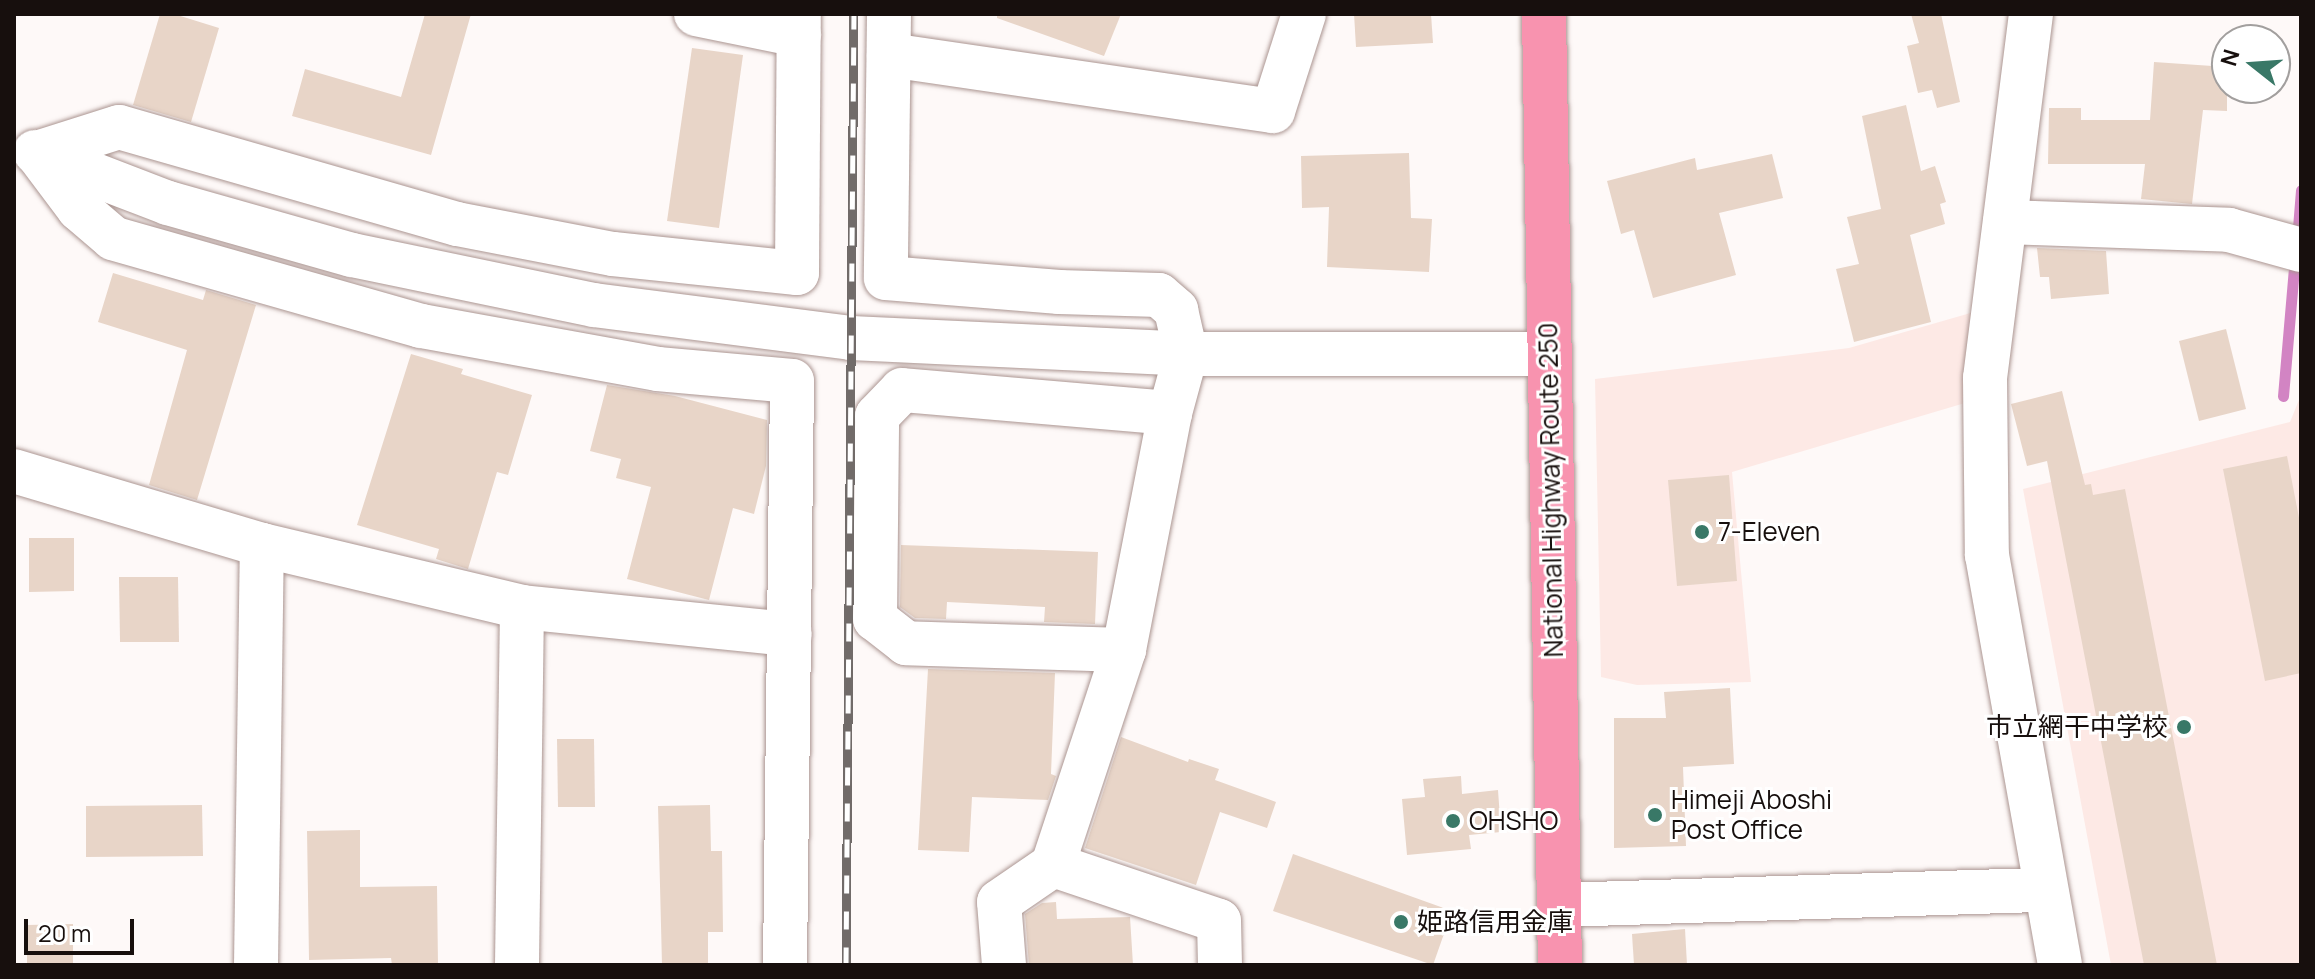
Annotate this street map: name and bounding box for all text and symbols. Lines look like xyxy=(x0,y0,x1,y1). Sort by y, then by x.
north arrow xyxy=(2211,24,2291,104)
text: N xyxy=(2213,46,2247,70)
street label: National Highway Route 250 xyxy=(1532,322,1570,658)
place label: 7-Eleven xyxy=(1718,516,1820,548)
marker: 7-Eleven xyxy=(1693,523,1711,541)
place label: 市立網干中学校 xyxy=(1986,711,2168,743)
marker: 市立網干中学校 xyxy=(2175,718,2193,736)
place label: Himeji Aboshi Post Office xyxy=(1671,784,1832,846)
place label: OHSHO xyxy=(1469,805,1558,837)
marker: Himeji Aboshi Post Office xyxy=(1646,806,1664,824)
marker: OHSHO xyxy=(1444,812,1462,830)
scale bar xyxy=(28,903,138,953)
place label: 姫路信用金庫 xyxy=(1417,906,1573,938)
marker: 姫路信用金庫 xyxy=(1392,913,1410,931)
text: 20 m xyxy=(38,916,91,949)

